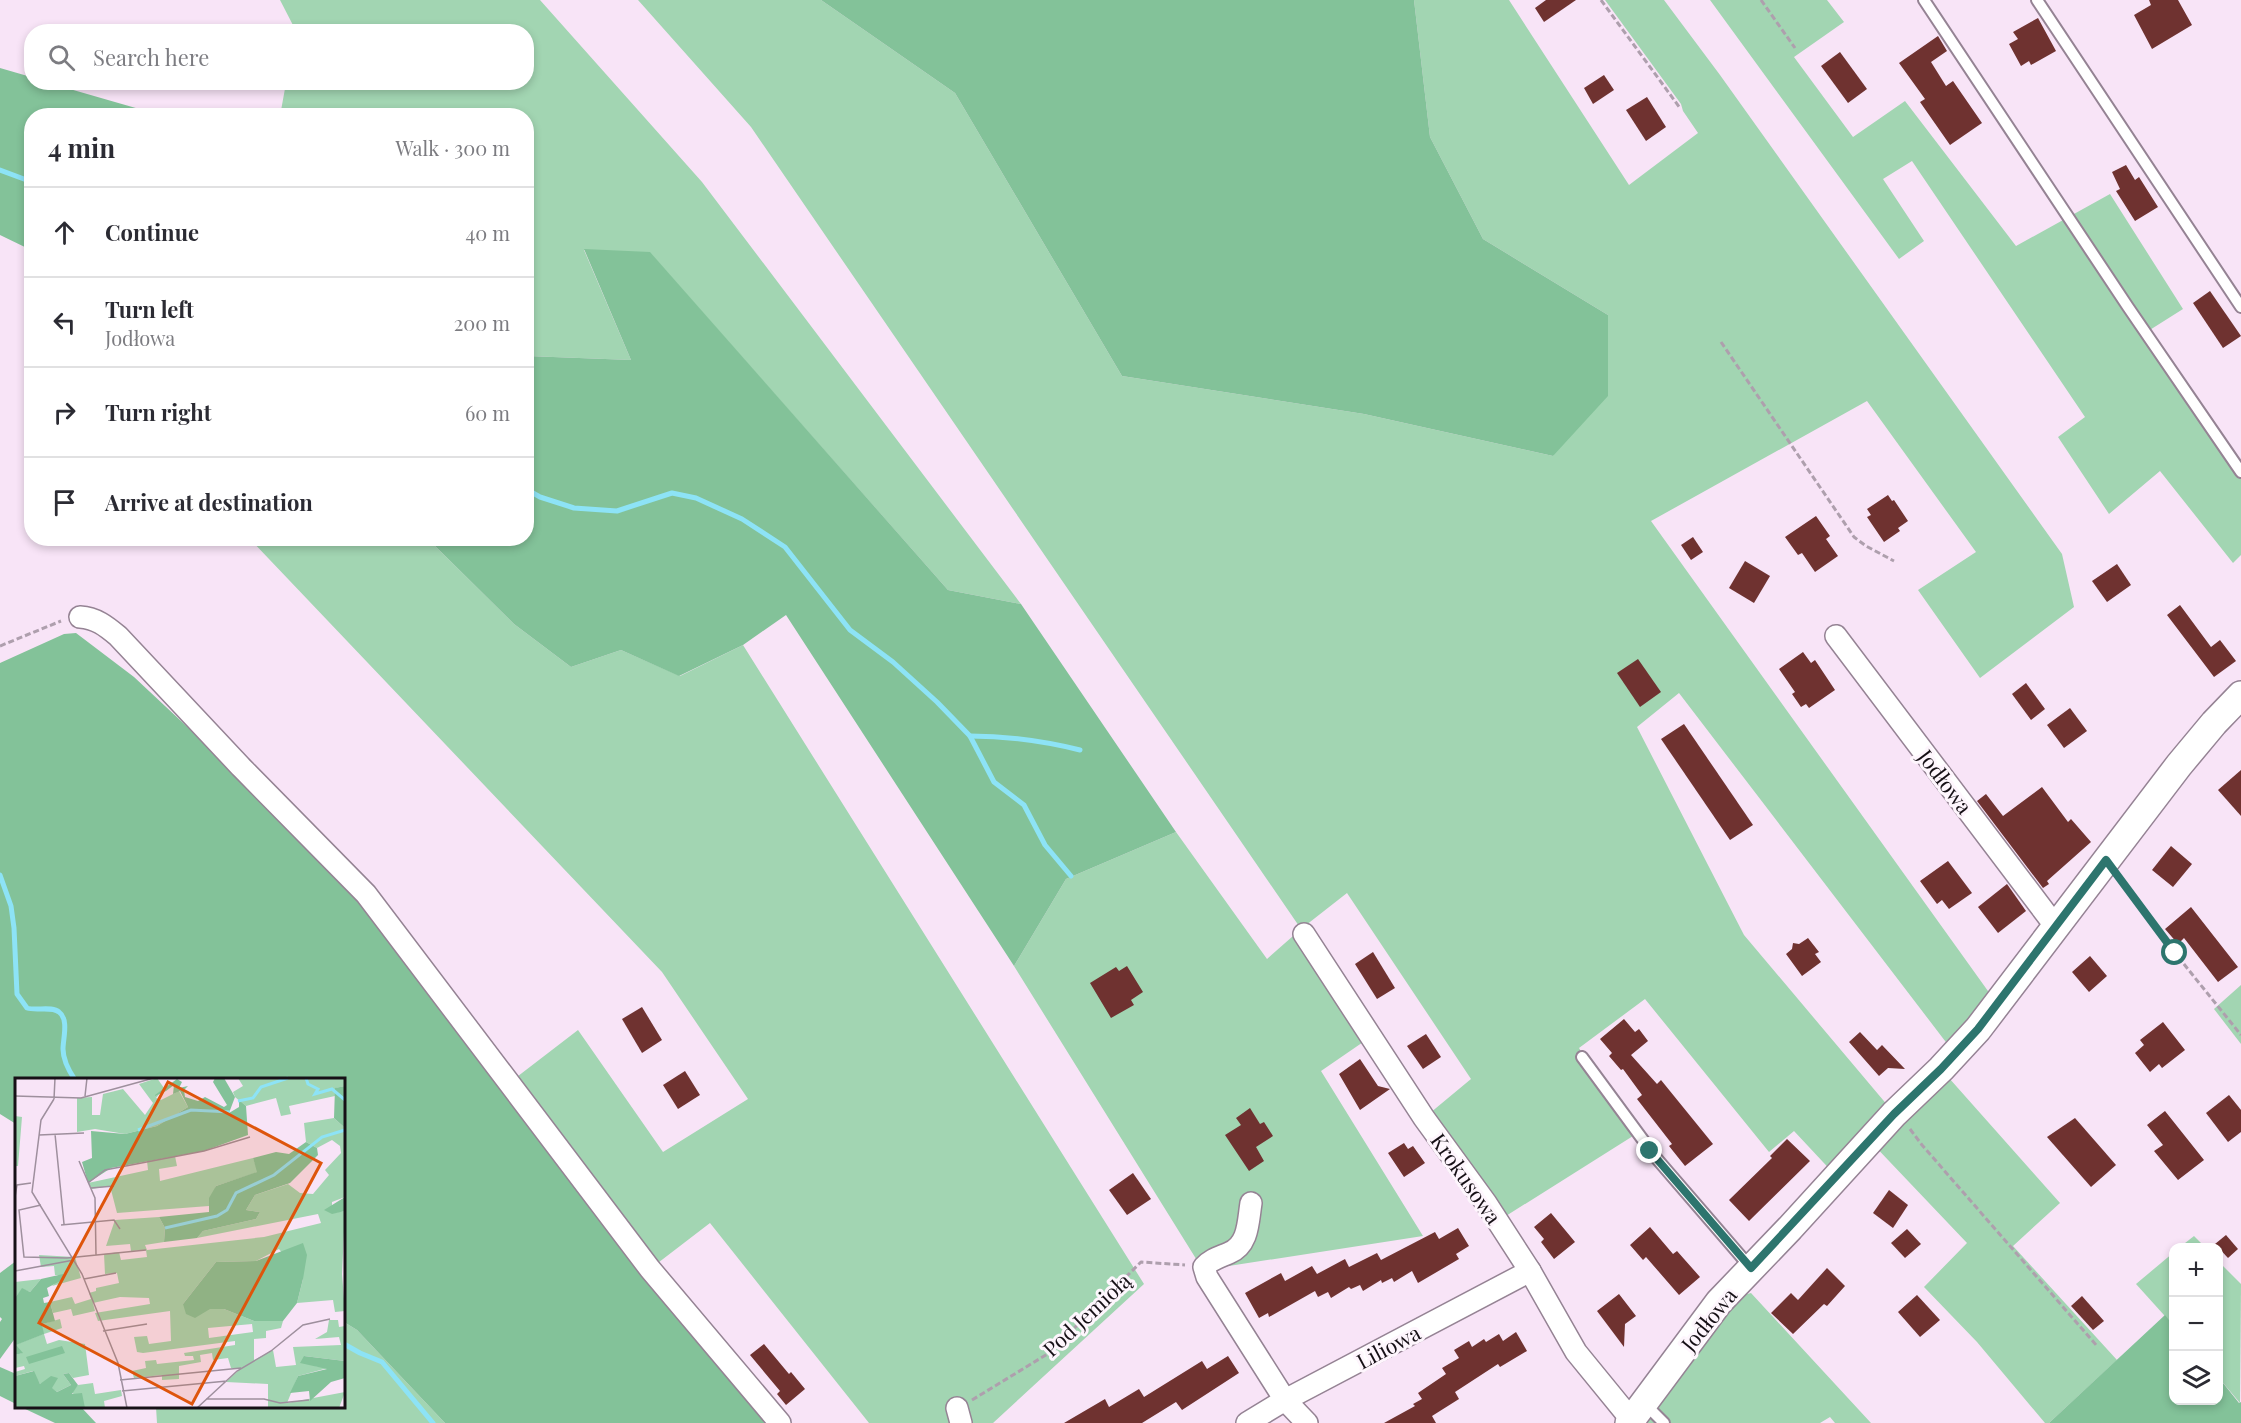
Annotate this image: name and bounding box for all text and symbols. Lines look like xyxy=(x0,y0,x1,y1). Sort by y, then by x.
search box xyxy=(24,24,534,90)
icon: search xyxy=(45,41,78,74)
text: Search here xyxy=(93,42,209,72)
text: 4 min xyxy=(48,130,115,165)
text: Walk · 300 m xyxy=(395,134,510,161)
icon: ahead xyxy=(48,216,81,249)
text: Continue xyxy=(105,217,199,247)
text: 40 m xyxy=(465,219,510,246)
text: Turn left xyxy=(105,294,194,324)
icon: left xyxy=(48,306,81,339)
text: 200 m xyxy=(454,309,510,336)
text: Jodłowa xyxy=(105,324,175,351)
icon: right xyxy=(48,396,81,429)
text: Turn right xyxy=(105,397,211,427)
text: 60 m xyxy=(465,399,510,426)
icon: arrive xyxy=(48,486,81,519)
text: Arrive at destination xyxy=(105,487,313,517)
street label: Jodłowa xyxy=(1912,742,1980,819)
route start xyxy=(2161,939,2187,965)
inset map xyxy=(15,1078,345,1408)
street label: Krokusowa xyxy=(1425,1127,1509,1229)
route end xyxy=(1636,1137,1662,1163)
map controls xyxy=(2169,1243,2223,1405)
button: + xyxy=(2169,1243,2223,1297)
street label: Pod Jemiołą xyxy=(1036,1266,1136,1362)
street label: Jodłowa xyxy=(1673,1281,1742,1357)
button: − xyxy=(2169,1297,2223,1351)
street label: Liliowa xyxy=(1351,1317,1425,1374)
button: layers xyxy=(2169,1351,2223,1405)

